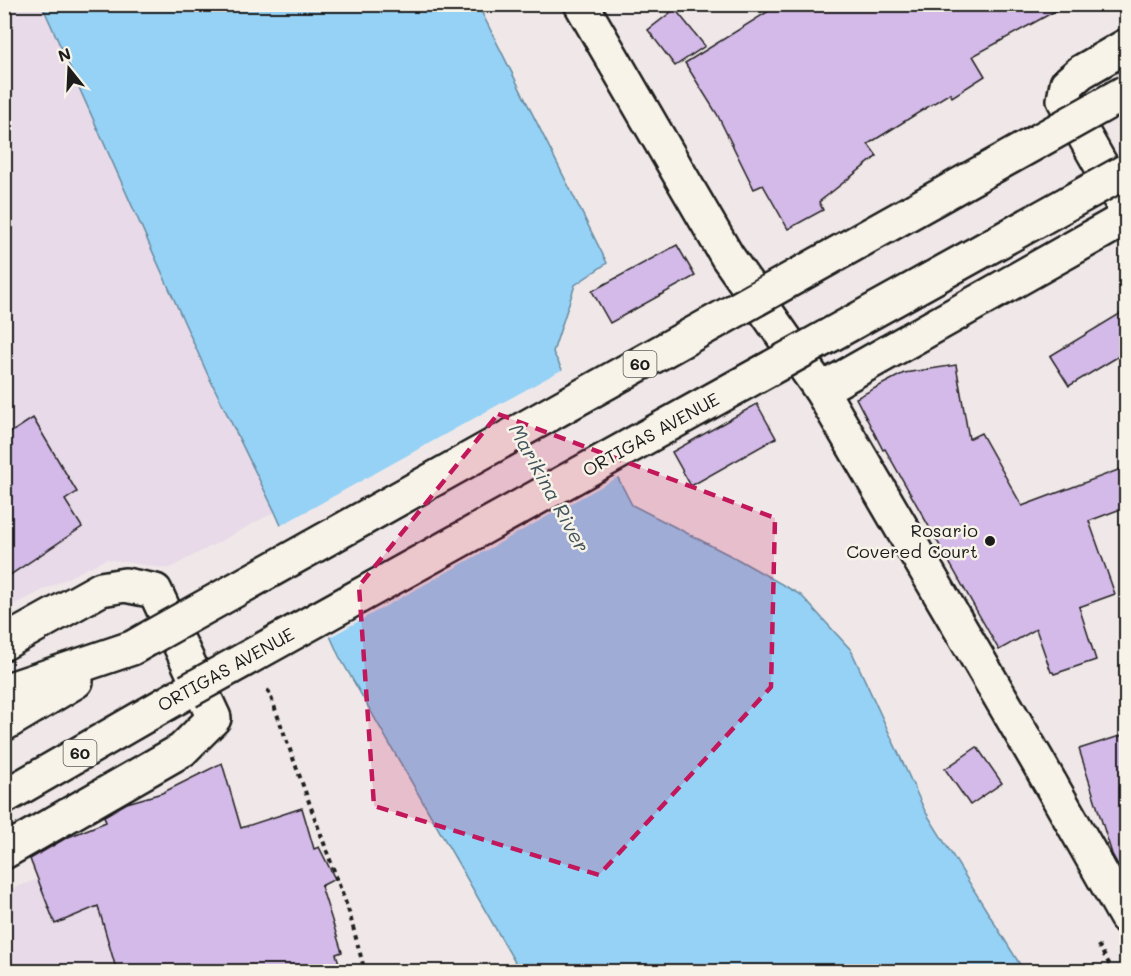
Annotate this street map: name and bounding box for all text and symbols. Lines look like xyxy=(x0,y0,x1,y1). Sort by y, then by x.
north arrow xyxy=(39,39,99,99)
text: N xyxy=(55,42,73,66)
road number: 60 xyxy=(624,351,656,377)
street label: ORTIGAS AVENUE xyxy=(578,387,723,482)
water label: Marikina River xyxy=(504,419,596,556)
place label: Rosario Covered Court xyxy=(846,518,978,563)
marker: Rosario Covered Court xyxy=(983,534,997,548)
street label: ORTIGAS AVENUE xyxy=(153,622,298,717)
road number: 60 xyxy=(64,740,97,766)

